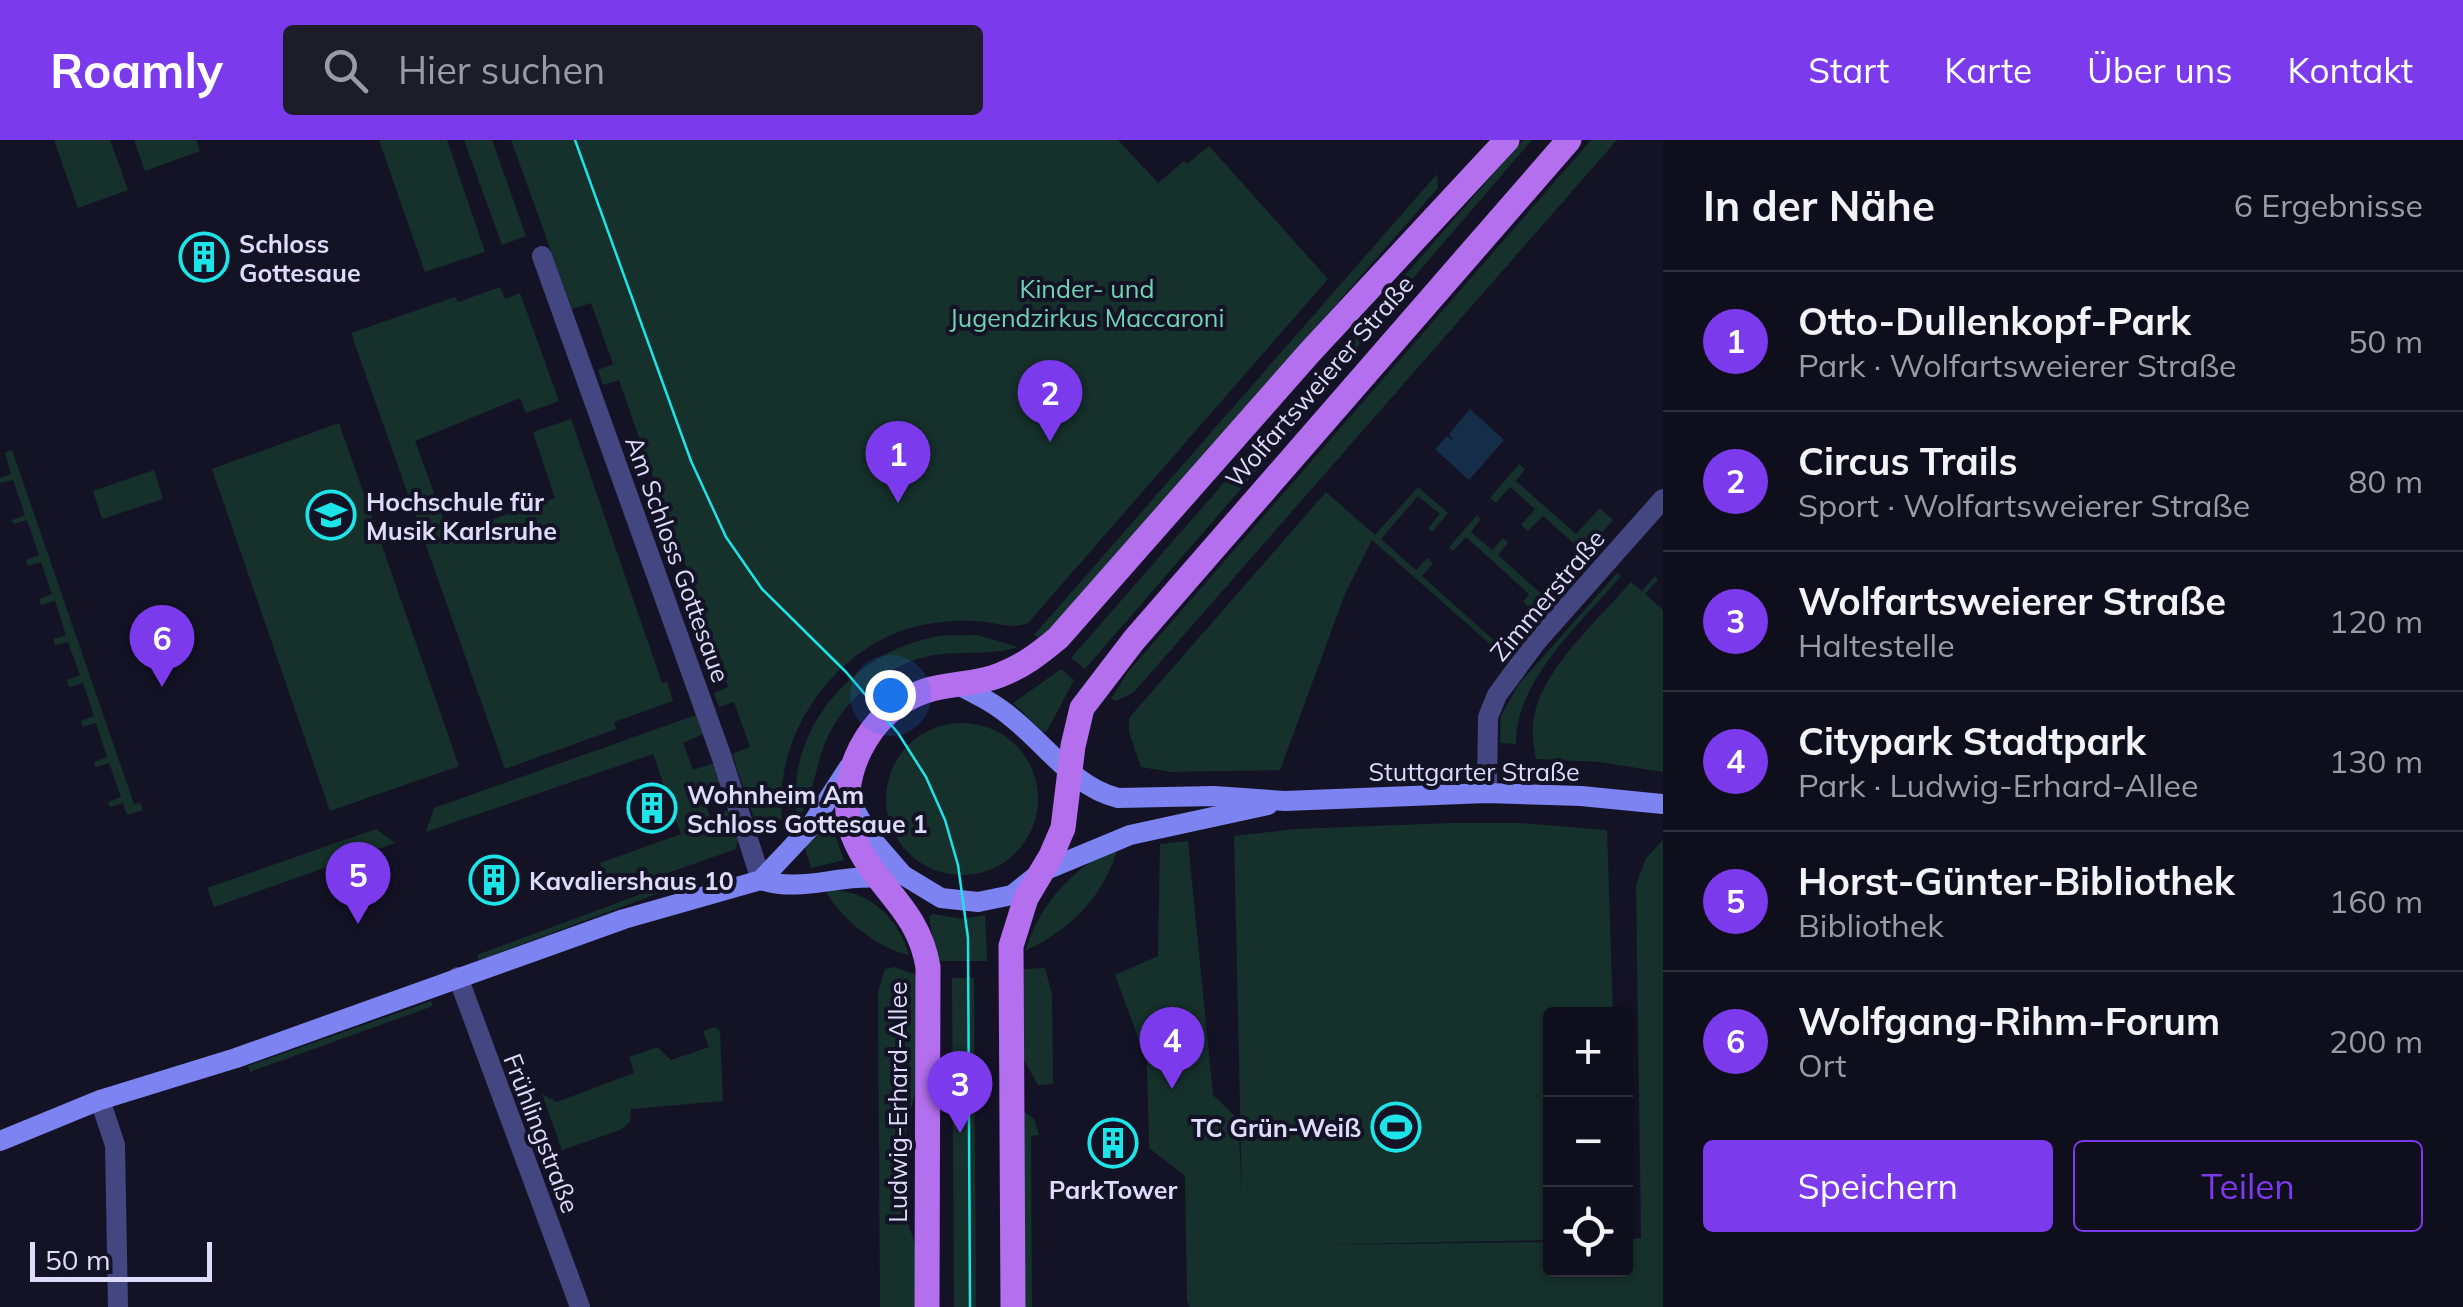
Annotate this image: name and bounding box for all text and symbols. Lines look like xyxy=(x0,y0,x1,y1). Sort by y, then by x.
search box xyxy=(283,25,983,115)
text: Roamly xyxy=(50,40,223,100)
icon: search xyxy=(318,43,373,98)
text: Hier suchen xyxy=(398,46,605,94)
text: Start xyxy=(1808,48,1889,92)
text: Karte xyxy=(1944,48,2032,92)
text: Über uns xyxy=(2087,48,2233,92)
text: Kontakt xyxy=(2288,48,2413,92)
text: In der Nähe xyxy=(1703,179,1935,232)
text: 6 Ergebnisse xyxy=(2234,185,2423,225)
place label: Schloss Gottesaue xyxy=(239,228,361,288)
building icon: Schloss Gottesaue xyxy=(178,231,230,283)
street label: Wolfartsweierer Straße xyxy=(1218,269,1420,493)
park label: Kinder- und Jugendzirkus Maccaroni xyxy=(950,273,1224,333)
text: Otto-Dullenkopf-Park xyxy=(1798,297,2191,345)
text: 1 xyxy=(1726,321,1745,361)
text: 50 m xyxy=(2348,321,2423,361)
text: Park · Wolfartsweierer Straße xyxy=(1798,345,2236,385)
pin: 2 xyxy=(1018,360,1082,442)
pin: 1 xyxy=(866,420,930,503)
street label: Am Schloss Gottesaue xyxy=(619,432,737,686)
text: Circus Trails xyxy=(1798,437,2018,485)
text: 2 xyxy=(1726,461,1745,501)
text: 80 m xyxy=(2348,461,2423,501)
text: Sport · Wolfartsweierer Straße xyxy=(1798,485,2250,525)
place label: Hochschule für Musik Karlsruhe xyxy=(366,486,557,546)
school or university icon: Hochschule für Musik Karlsruhe xyxy=(305,489,357,541)
street label: Zimmerstraße xyxy=(1483,523,1611,667)
text: Wolfartsweierer Straße xyxy=(1798,577,2226,625)
text: 3 xyxy=(1726,601,1745,641)
text: 120 m xyxy=(2329,601,2423,641)
pin: 6 xyxy=(130,604,194,687)
text: Haltestelle xyxy=(1798,625,1955,665)
your location xyxy=(865,670,916,721)
text: Citypark Stadtpark xyxy=(1798,717,2146,765)
text: 4 xyxy=(1726,741,1745,781)
text: 130 m xyxy=(2329,741,2423,781)
street label: Stuttgarter Straße xyxy=(1368,756,1580,787)
text: Park · Ludwig-Erhard-Allee xyxy=(1798,765,2198,805)
place label: Wohnheim Am Schloss Gottesaue 1 xyxy=(687,779,928,839)
building icon: Wohnheim Am Schloss Gottesaue 1 xyxy=(626,782,678,834)
pin: 5 xyxy=(326,842,390,924)
building icon: Kavaliershaus 10 xyxy=(468,854,520,906)
text: Horst-Günter-Bibliothek xyxy=(1798,857,2235,905)
place label: Kavaliershaus 10 xyxy=(529,865,734,896)
text: 5 xyxy=(1726,881,1745,921)
text: 160 m xyxy=(2329,881,2423,921)
text: Bibliothek xyxy=(1798,905,1944,945)
street label: Ludwig-Erhard-Allee xyxy=(882,981,913,1223)
text: Wolfgang-Rihm-Forum xyxy=(1798,997,2220,1045)
pin: 4 xyxy=(1140,1006,1204,1089)
map controls xyxy=(1543,1007,1633,1277)
button: + xyxy=(1543,1007,1633,1097)
text: 6 xyxy=(1726,1021,1745,1061)
text: 200 m xyxy=(2329,1021,2423,1061)
text: Ort xyxy=(1798,1045,1846,1085)
street label: Frühlingstraße xyxy=(497,1049,587,1217)
pin: 3 xyxy=(928,1050,992,1133)
button: − xyxy=(1543,1097,1633,1187)
sports icon: TC Grün-Weiß xyxy=(1370,1101,1422,1153)
place label: TC Grün-Weiß xyxy=(1191,1112,1361,1143)
building icon: ParkTower xyxy=(1087,1117,1139,1169)
button: Speichern xyxy=(1703,1140,2053,1232)
button: Teilen xyxy=(2073,1140,2423,1232)
place label: ParkTower xyxy=(1049,1174,1177,1205)
button: locate xyxy=(1543,1187,1633,1277)
scale bar xyxy=(30,1237,212,1282)
text: 50 m xyxy=(45,1242,111,1277)

